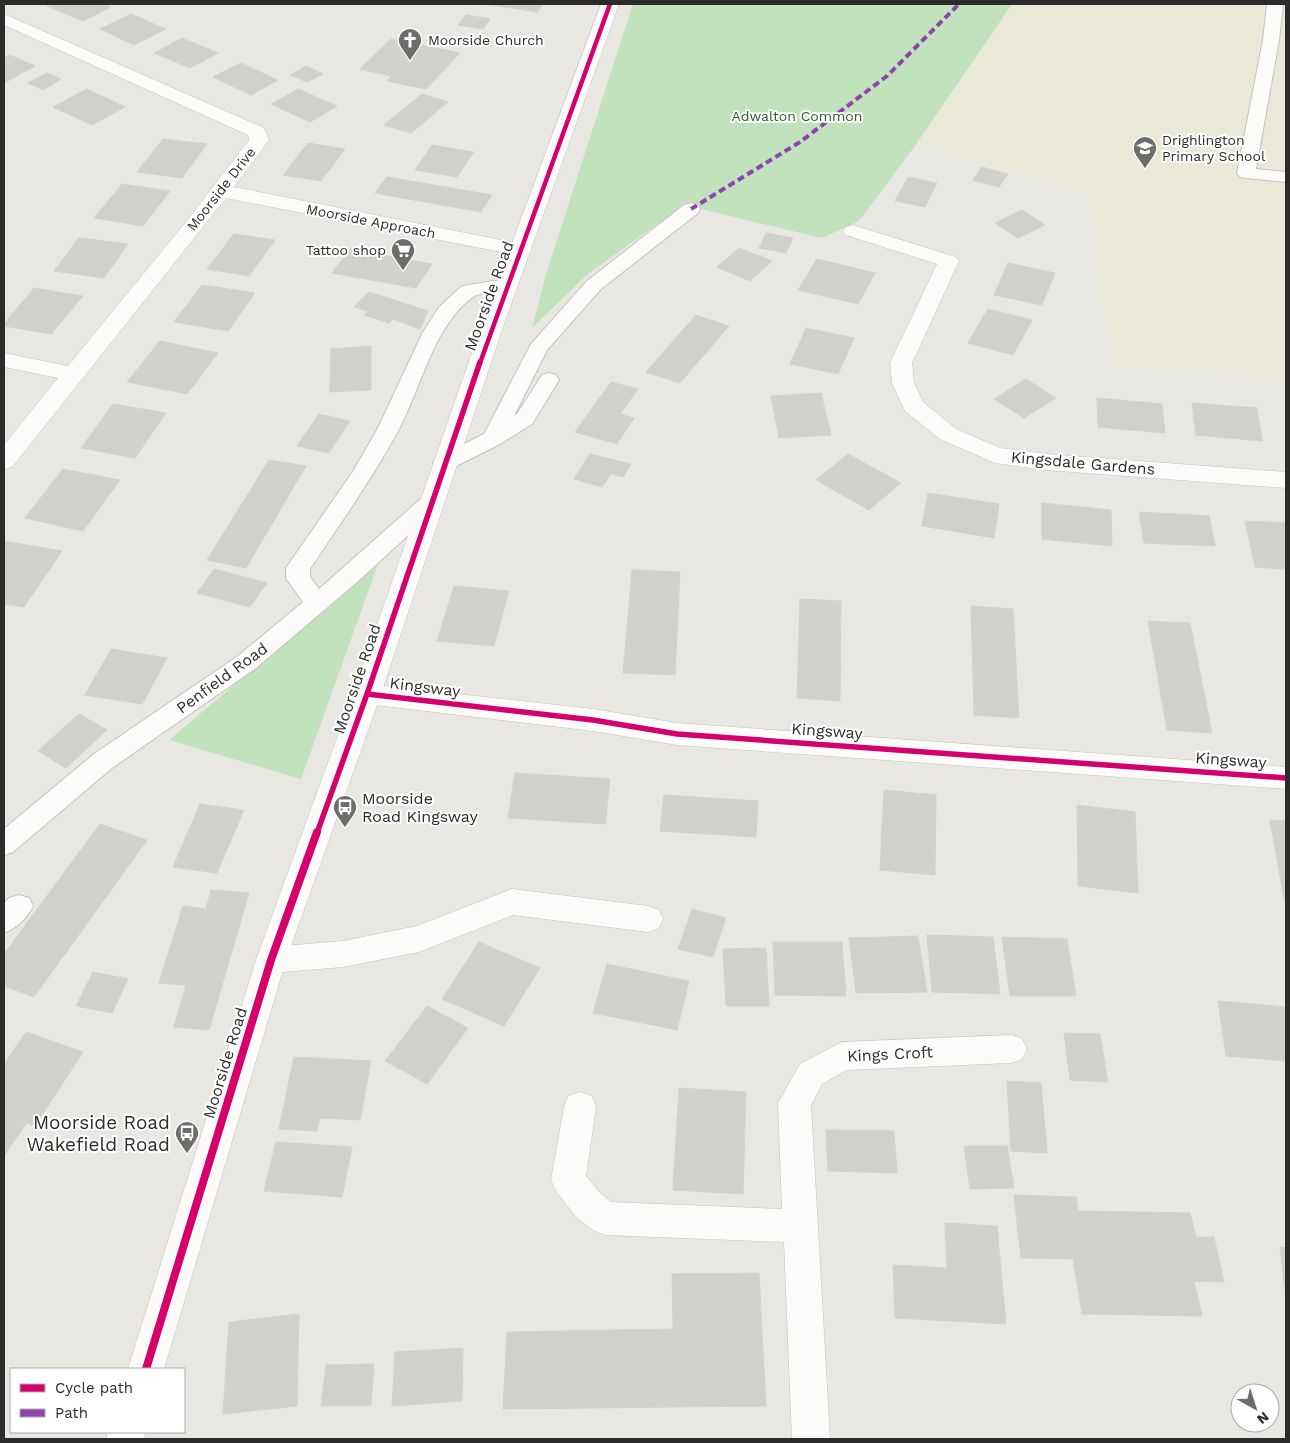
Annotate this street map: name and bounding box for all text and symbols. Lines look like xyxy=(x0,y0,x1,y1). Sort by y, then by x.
church icon: Moorside Church xyxy=(397,27,423,61)
place label: Moorside Church xyxy=(428,32,544,48)
park label: Adwalton Common xyxy=(732,108,862,124)
place label: Drighlington Primary School xyxy=(1162,132,1266,164)
school or university icon: Drighlington Primary School xyxy=(1132,135,1158,169)
street label: Moorside Drive xyxy=(183,144,259,234)
street label: Moorside Approach xyxy=(305,201,437,241)
supermarket icon: Tattoo shop xyxy=(390,237,416,271)
street label: Moorside Road xyxy=(460,239,518,353)
place label: Tattoo shop xyxy=(306,242,386,258)
street label: Kingsdale Gardens xyxy=(1010,447,1156,479)
street label: Moorside Road xyxy=(329,621,385,737)
street label: Penfield Road xyxy=(173,639,271,717)
street label: Kingsway xyxy=(389,673,462,701)
street label: Kingsway xyxy=(791,719,864,743)
street label: Kingsway xyxy=(1195,748,1268,772)
place label: Moorside Road Kingsway xyxy=(362,789,478,826)
bus stop icon: Moorside Road Kingsway xyxy=(332,794,358,828)
street label: Moorside Road xyxy=(199,1005,251,1121)
street label: Kings Croft xyxy=(847,1042,934,1066)
place label: Moorside Road Wakefield Road xyxy=(26,1111,170,1156)
bus stop icon: Moorside Road Wakefield Road xyxy=(174,1120,200,1154)
legend xyxy=(10,1368,185,1433)
text: Cycle path xyxy=(55,1379,133,1397)
north arrow xyxy=(1230,1383,1280,1433)
text: Path xyxy=(55,1404,88,1422)
text: N xyxy=(1254,1409,1272,1428)

